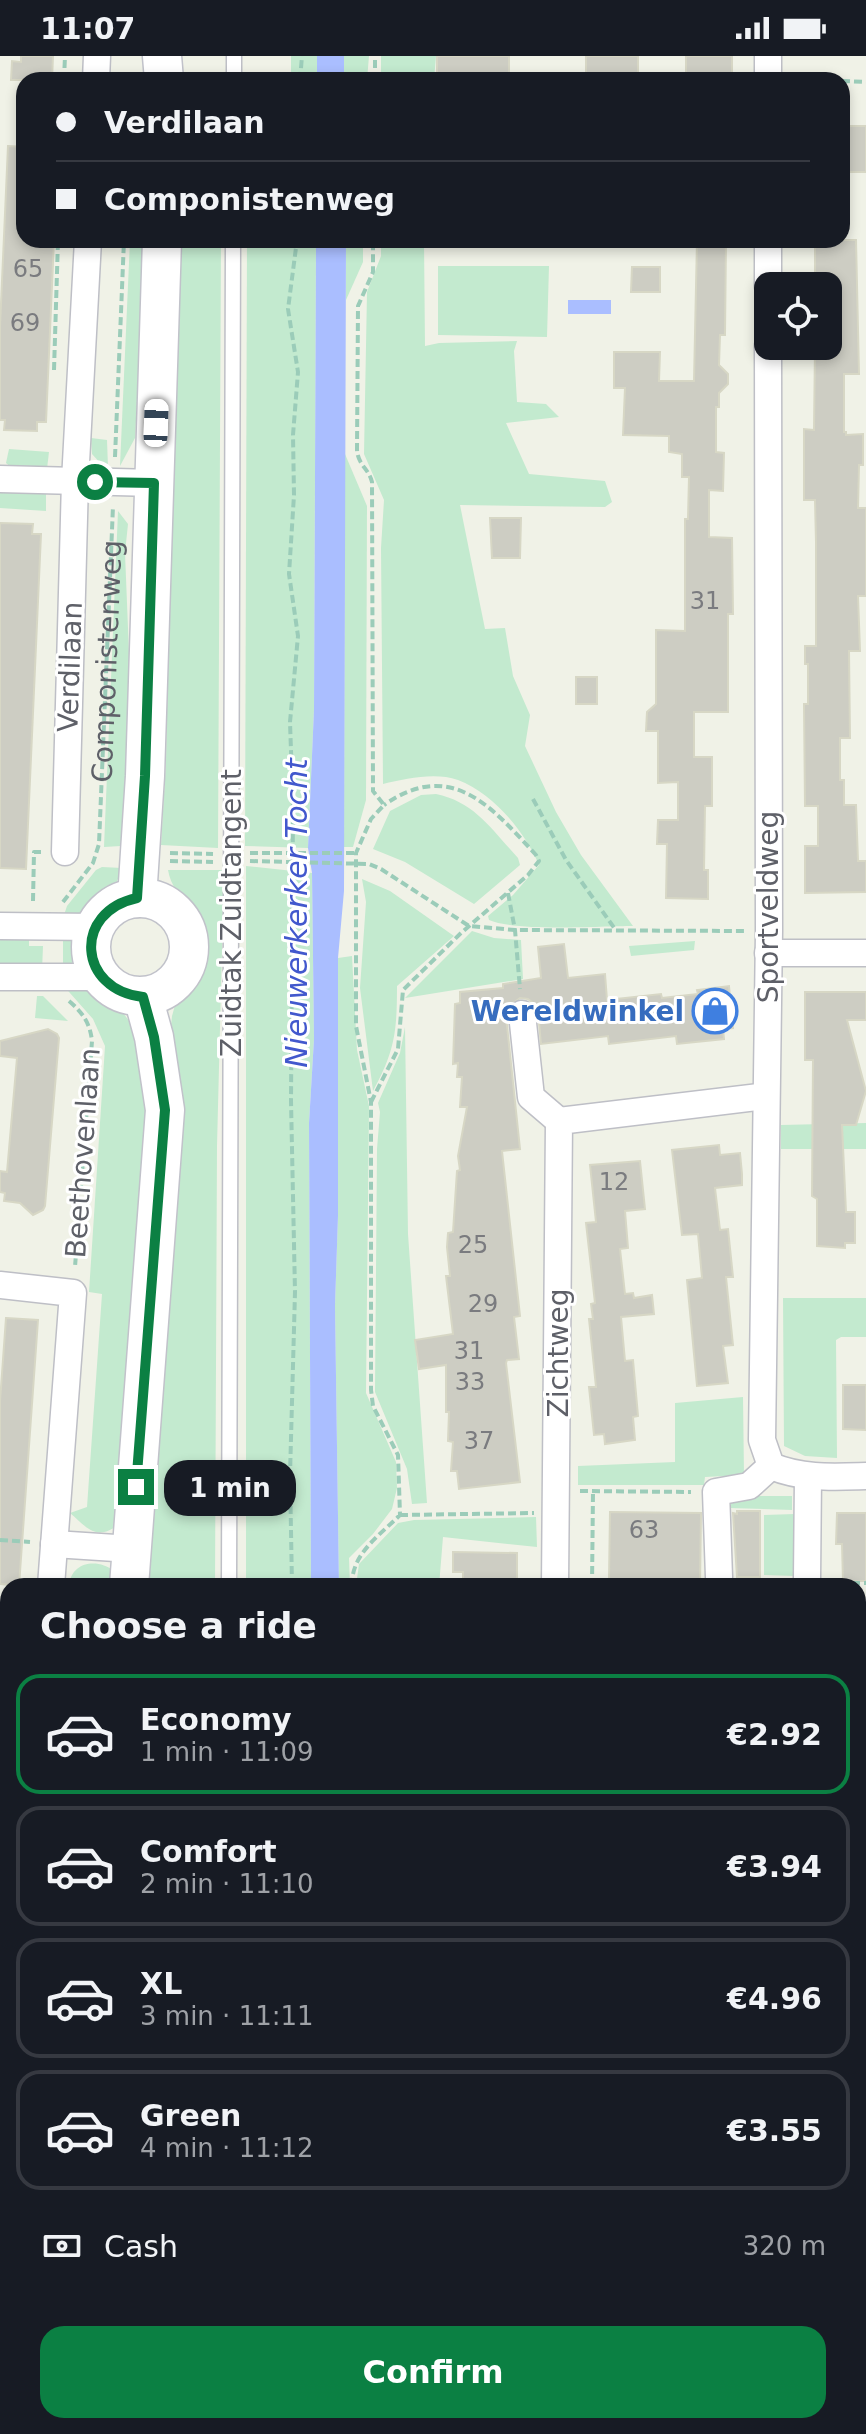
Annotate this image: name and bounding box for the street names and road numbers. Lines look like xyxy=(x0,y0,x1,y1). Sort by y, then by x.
street label: Componistenweg xyxy=(85,539,128,783)
street label: Verdilaan xyxy=(51,601,89,733)
street label: Zuidtak Zuidtangent xyxy=(215,769,248,1057)
street label: Sportveldweg xyxy=(752,811,785,1003)
street label: Beethovenlaan xyxy=(59,1047,107,1259)
street label: Zichtweg xyxy=(542,1289,575,1417)

